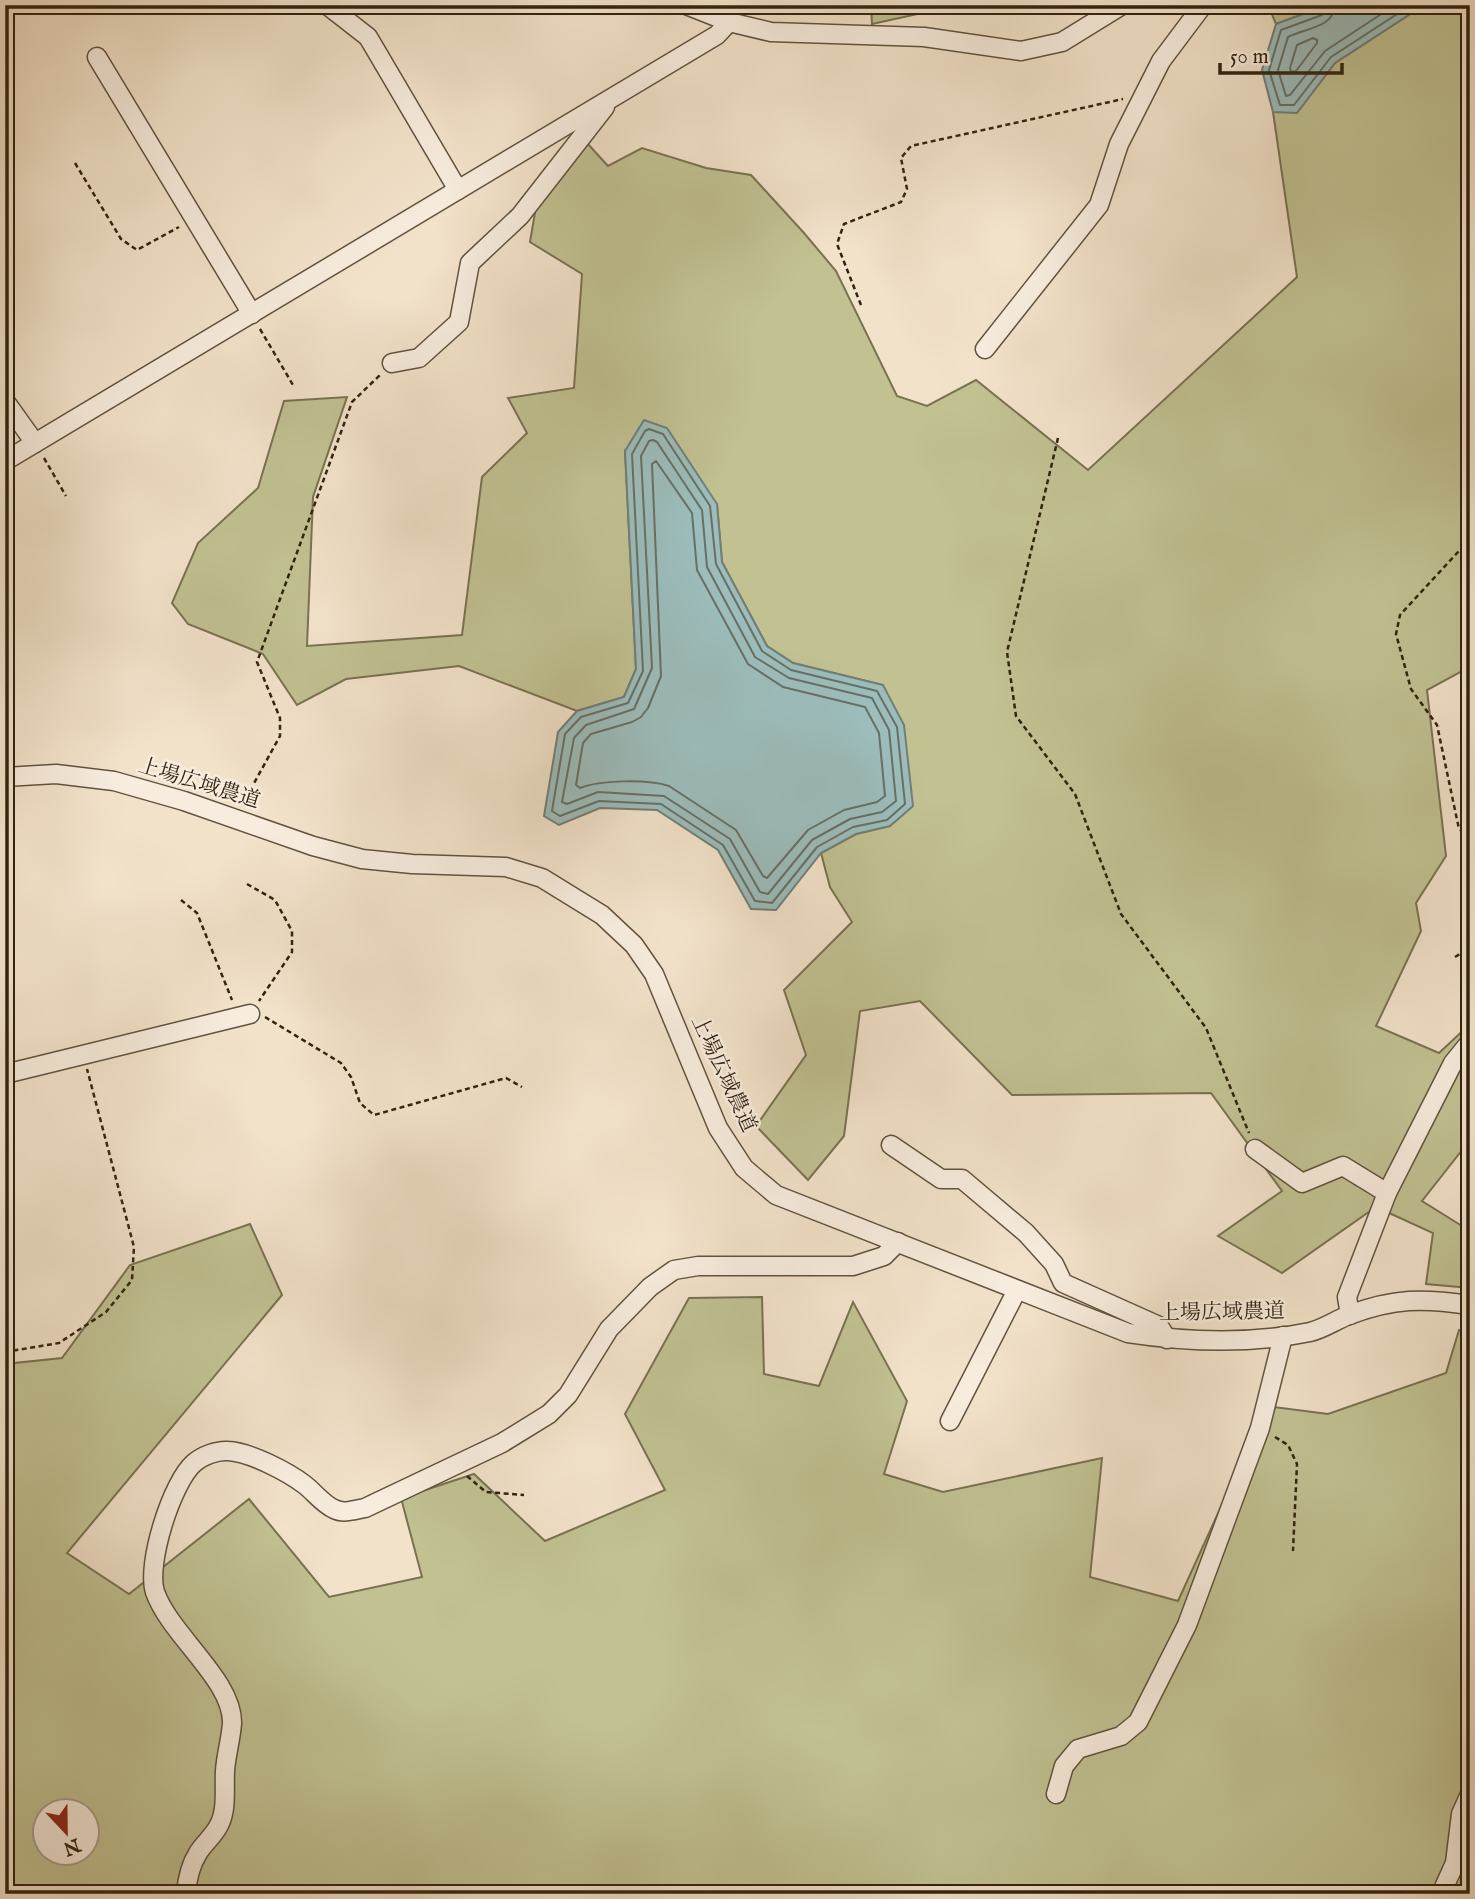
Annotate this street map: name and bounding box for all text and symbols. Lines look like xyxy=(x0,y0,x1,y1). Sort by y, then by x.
scale bar xyxy=(1220,32,1342,76)
text: 50 m xyxy=(1230,44,1269,71)
street label: 上場広域農道 xyxy=(135,753,263,815)
street label: 上場広域農道 xyxy=(684,1011,762,1137)
street label: 上場広域農道 xyxy=(1159,1298,1285,1328)
north arrow xyxy=(32,1798,102,1868)
text: N xyxy=(59,1831,85,1860)

